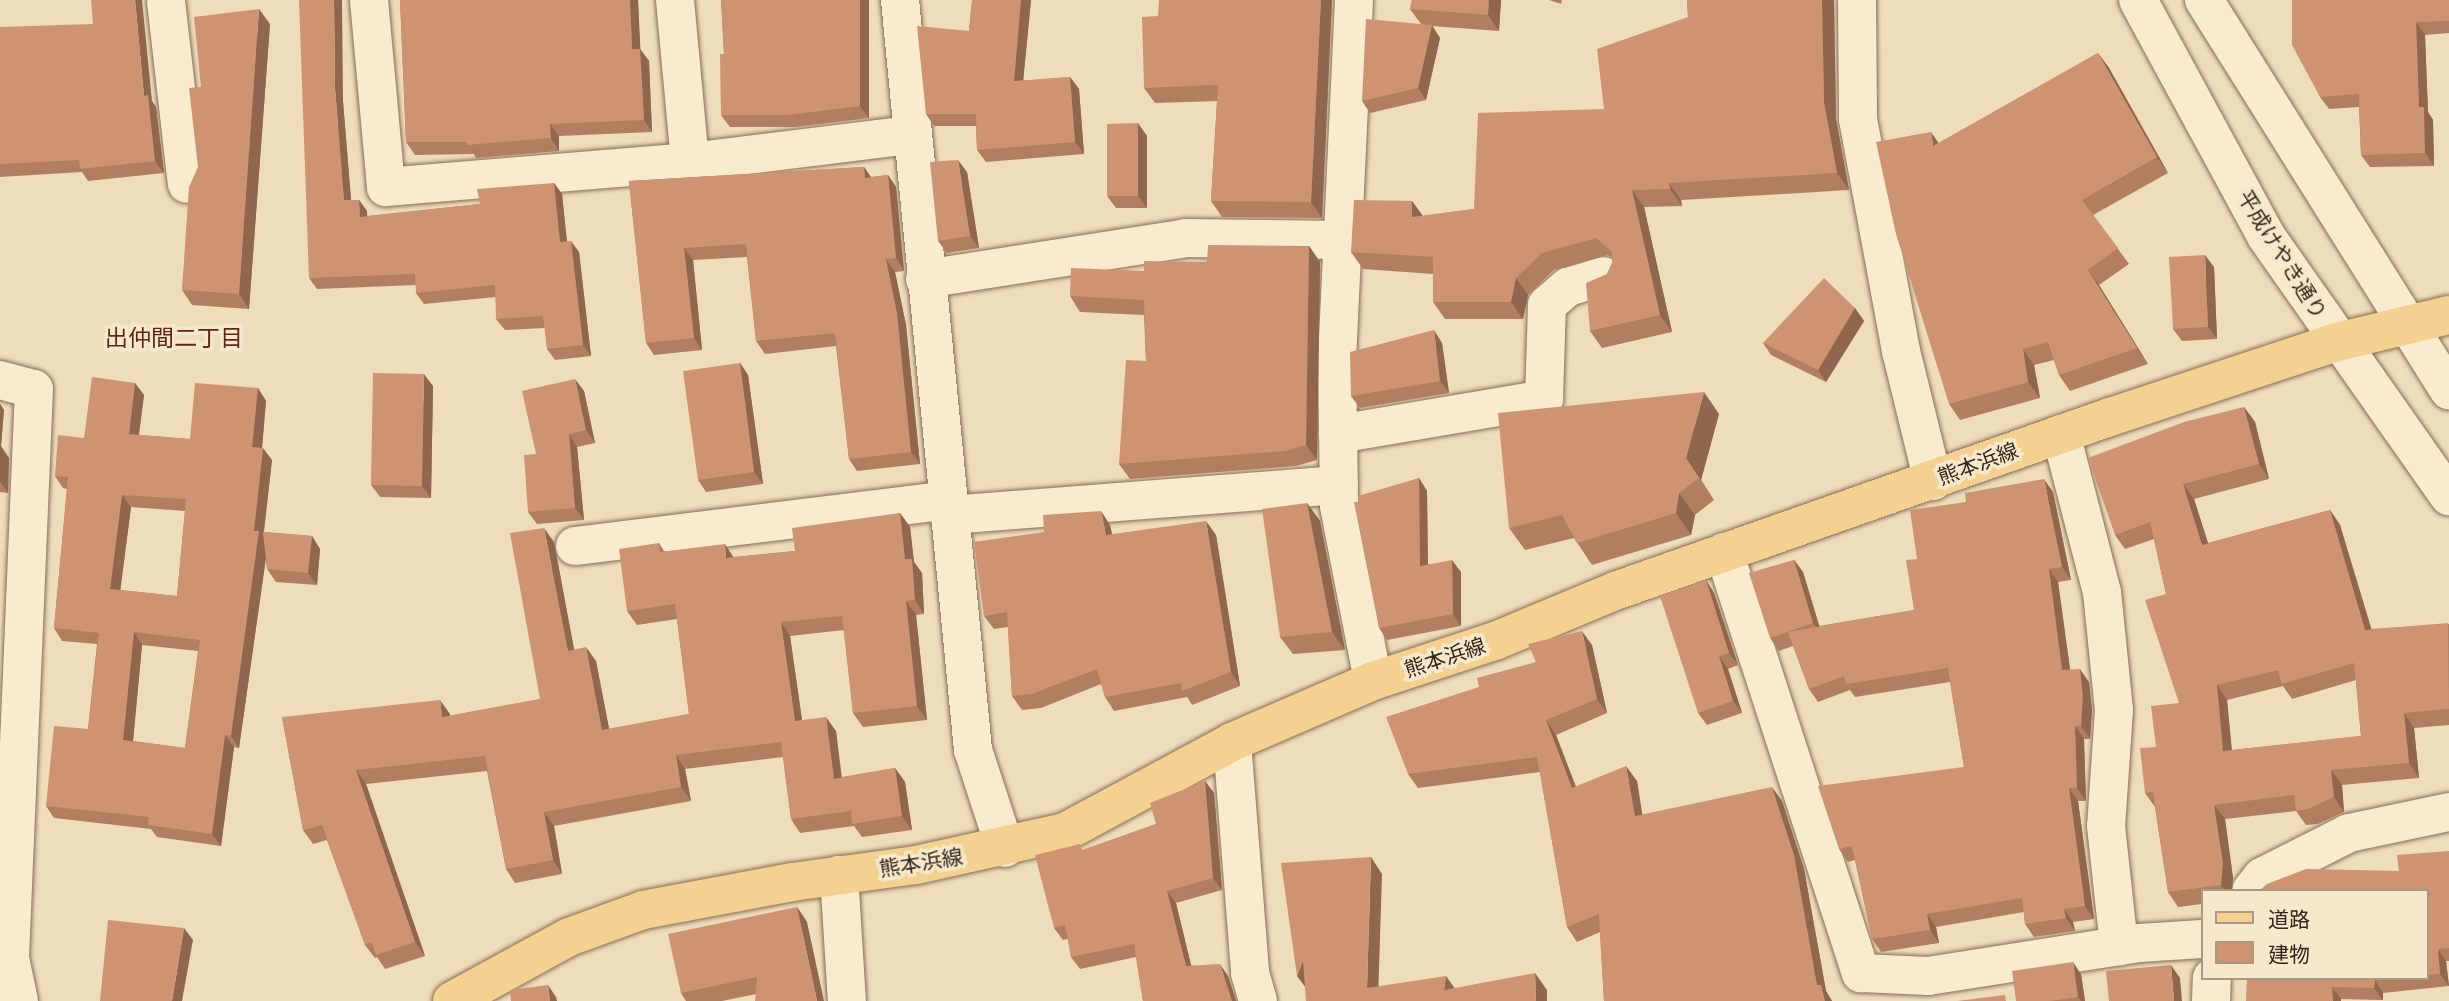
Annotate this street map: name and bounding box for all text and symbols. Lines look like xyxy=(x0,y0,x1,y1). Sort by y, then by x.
street label: 平成けやき通り xyxy=(2232,186,2332,324)
district label: 出仲間二丁目 xyxy=(105,324,243,352)
street label: 熊本浜線 xyxy=(1934,438,2022,490)
street label: 熊本浜線 xyxy=(1401,633,1489,683)
street label: 熊本浜線 xyxy=(878,844,964,882)
legend xyxy=(2200,889,2428,980)
text: 道路 xyxy=(2268,906,2310,933)
text: 建物 xyxy=(2268,941,2310,968)

